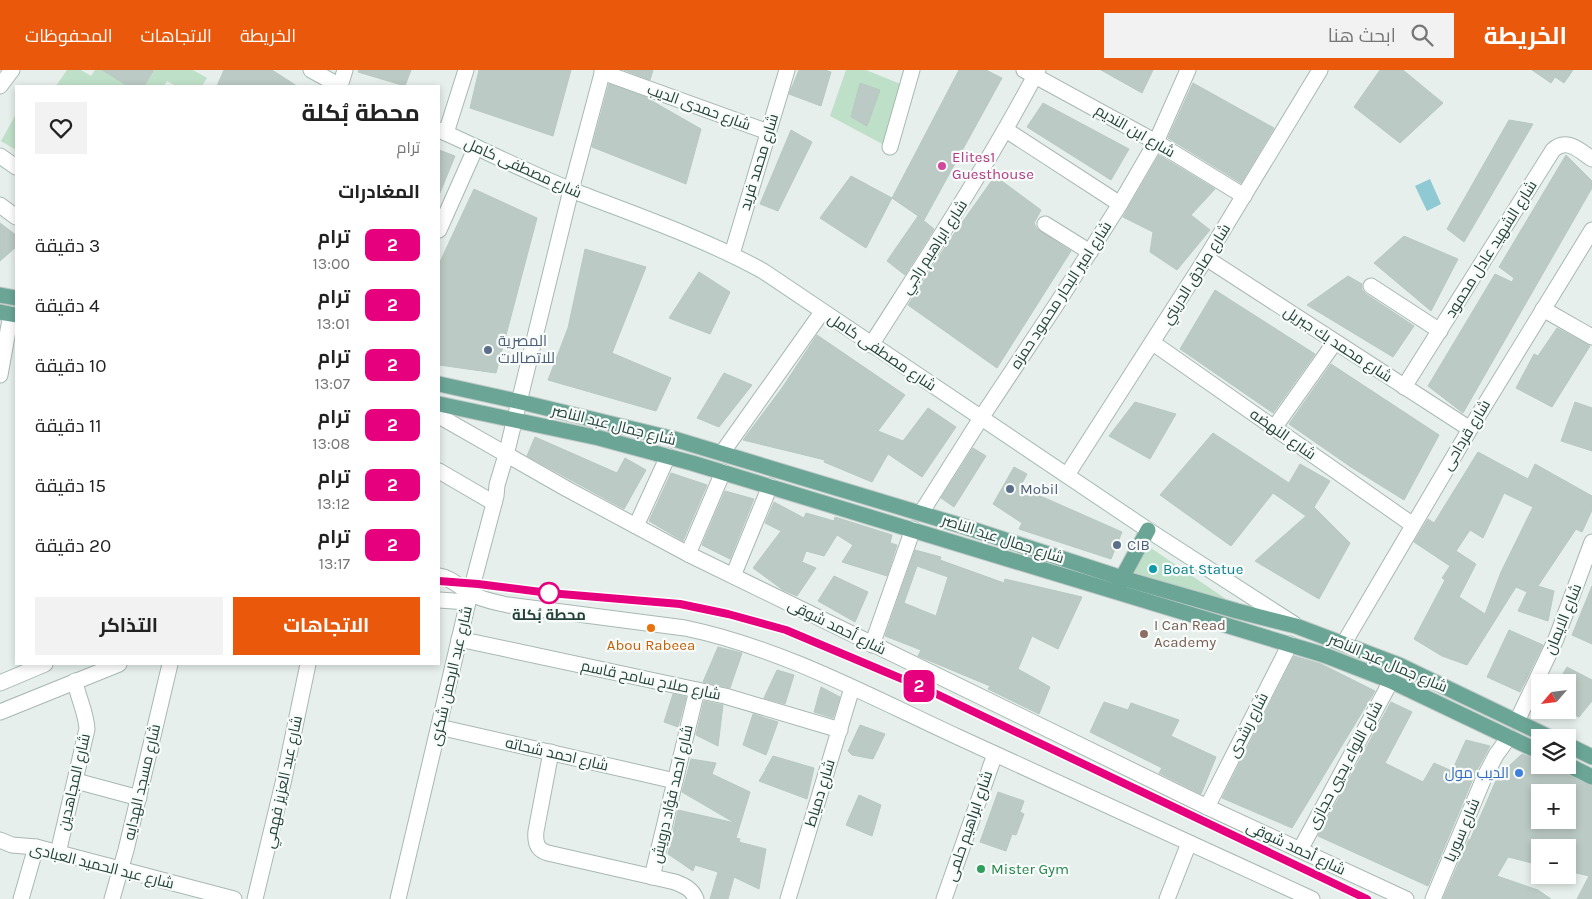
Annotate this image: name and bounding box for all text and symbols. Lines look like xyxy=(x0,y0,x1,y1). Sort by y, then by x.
search box xyxy=(1104,13,1454,58)
icon: search xyxy=(1408,21,1436,49)
text: الخريطة xyxy=(1484,22,1567,50)
text: المحفوظات xyxy=(25,25,113,47)
text: الاتجاهات xyxy=(141,25,212,47)
text: الخريطة xyxy=(240,25,296,47)
text: ابحث هنا xyxy=(1328,25,1396,47)
street label: شارع حمدى الديب xyxy=(644,80,753,136)
text: محطة بُكلة xyxy=(301,99,420,127)
street label: شارع ابن النديم xyxy=(1091,101,1178,163)
button: heart xyxy=(35,102,87,154)
street label: شارع محمد فريد xyxy=(736,112,784,213)
street label: شارع مصطفى كامل xyxy=(461,134,584,204)
text: ترام xyxy=(397,138,420,157)
place label: Elites1 Guesthouse xyxy=(952,148,1034,183)
marker: Elites1 Guesthouse xyxy=(936,160,948,172)
street label: شارع الشهيد عادل محمود xyxy=(1441,177,1542,322)
text: المغادرات xyxy=(338,181,420,203)
street label: شارع ابراهيم راجي xyxy=(897,197,974,299)
street label: شارع امير البحار محمود حمزه xyxy=(1007,218,1117,373)
street label: شارع صادق الدريني xyxy=(1158,220,1237,329)
text: ترام xyxy=(318,226,350,248)
text: 2 xyxy=(387,234,398,256)
text: 3 دقيقة xyxy=(35,235,100,257)
text: 13:00 xyxy=(313,254,350,273)
text: ترام xyxy=(318,286,350,308)
text: 2 xyxy=(387,294,398,316)
text: 4 دقيقة xyxy=(35,295,100,317)
street label: شارع محمد بك جبريل xyxy=(1279,302,1396,387)
street label: شارع مصطفى كامل xyxy=(823,309,940,397)
text: 13:01 xyxy=(317,314,350,333)
place label: المصرية للاتصالات xyxy=(498,332,555,367)
marker: المصرية للاتصالات xyxy=(482,344,494,356)
text: ترام xyxy=(318,346,350,368)
text: 2 xyxy=(387,354,398,376)
text: 10 دقيقة xyxy=(35,355,107,377)
text: 13:07 xyxy=(315,374,350,393)
street label: شارع قرداحى xyxy=(1438,396,1496,475)
street label: شارع جمال عبد الناصر xyxy=(549,401,678,451)
street label: شارع النهضه xyxy=(1245,405,1320,465)
text: ترام xyxy=(318,406,350,428)
text: 2 xyxy=(387,414,398,436)
text: 11 دقيقة xyxy=(35,415,102,437)
text: 13:08 xyxy=(312,434,350,453)
text: ترام xyxy=(318,466,350,488)
text: 2 xyxy=(387,474,398,496)
text: 15 دقيقة xyxy=(35,475,106,497)
place label: Mobil xyxy=(1020,480,1058,498)
marker: Mobil xyxy=(1004,483,1016,495)
text: 13:12 xyxy=(317,494,350,513)
street label: شارع جمال عبد الناصر xyxy=(938,510,1066,569)
text: ترام xyxy=(318,526,350,548)
text: 2 xyxy=(387,534,398,556)
text: 20 دقيقة xyxy=(35,535,111,557)
place label: CIB xyxy=(1127,536,1150,554)
marker: CIB xyxy=(1111,539,1123,551)
text: 13:17 xyxy=(319,554,350,573)
place label: Boat Statue xyxy=(1163,560,1243,578)
marker: Boat Statue xyxy=(1147,563,1159,575)
street label: شارع الايمان xyxy=(1541,581,1587,658)
marker: محطة بُكلة xyxy=(538,582,560,604)
street label: شارع أحمد شوقى xyxy=(784,595,890,660)
button: التذاكر xyxy=(35,597,223,655)
button: الاتجاهات xyxy=(233,597,420,655)
street label: شارع عبد الرحمن شكرى xyxy=(426,604,478,748)
place label: محطة بُكلة xyxy=(512,606,586,624)
place label: I Can Read Academy xyxy=(1154,616,1226,651)
marker: Abou Rabeea xyxy=(645,622,657,634)
marker: I Can Read Academy xyxy=(1138,628,1150,640)
street label: شارع جمال عبد الناصر xyxy=(1324,629,1450,698)
place label: Abou Rabeea xyxy=(607,636,695,654)
street label: شارع صلاح سامح قاسم xyxy=(579,656,723,706)
line badge: 2 xyxy=(903,670,935,702)
north arrow xyxy=(1531,674,1576,719)
map controls xyxy=(1531,674,1576,884)
text: 2 xyxy=(914,675,924,697)
street label: شارع رشدى xyxy=(1224,690,1274,761)
street label: شارع اللواء يحيي حجازى xyxy=(1304,698,1388,833)
street label: شارع عبد العزيز فهمي xyxy=(260,714,309,851)
street label: شارع مسجد الهدايه xyxy=(120,722,166,842)
street label: شارع احمد فؤاد درويش xyxy=(647,723,699,865)
button: layers xyxy=(1531,729,1576,774)
street label: شارع المجاهدين xyxy=(54,732,96,833)
street label: شارع احمد شحاته xyxy=(503,733,610,777)
street label: شارع دمياط xyxy=(801,757,841,830)
place label: الديب مول xyxy=(1445,764,1509,782)
marker: الديب مول xyxy=(1513,767,1525,779)
street label: شارع ابراهيم حلمى xyxy=(942,769,998,884)
button: + xyxy=(1531,784,1576,829)
street label: شارع سوريا xyxy=(1441,796,1485,865)
street label: شارع أحمد شوقى xyxy=(1243,816,1349,881)
street label: شارع عبد الحميد العبادى xyxy=(28,839,176,895)
button: − xyxy=(1531,839,1576,884)
place label: Mister Gym xyxy=(991,860,1069,878)
marker: Mister Gym xyxy=(975,863,987,875)

